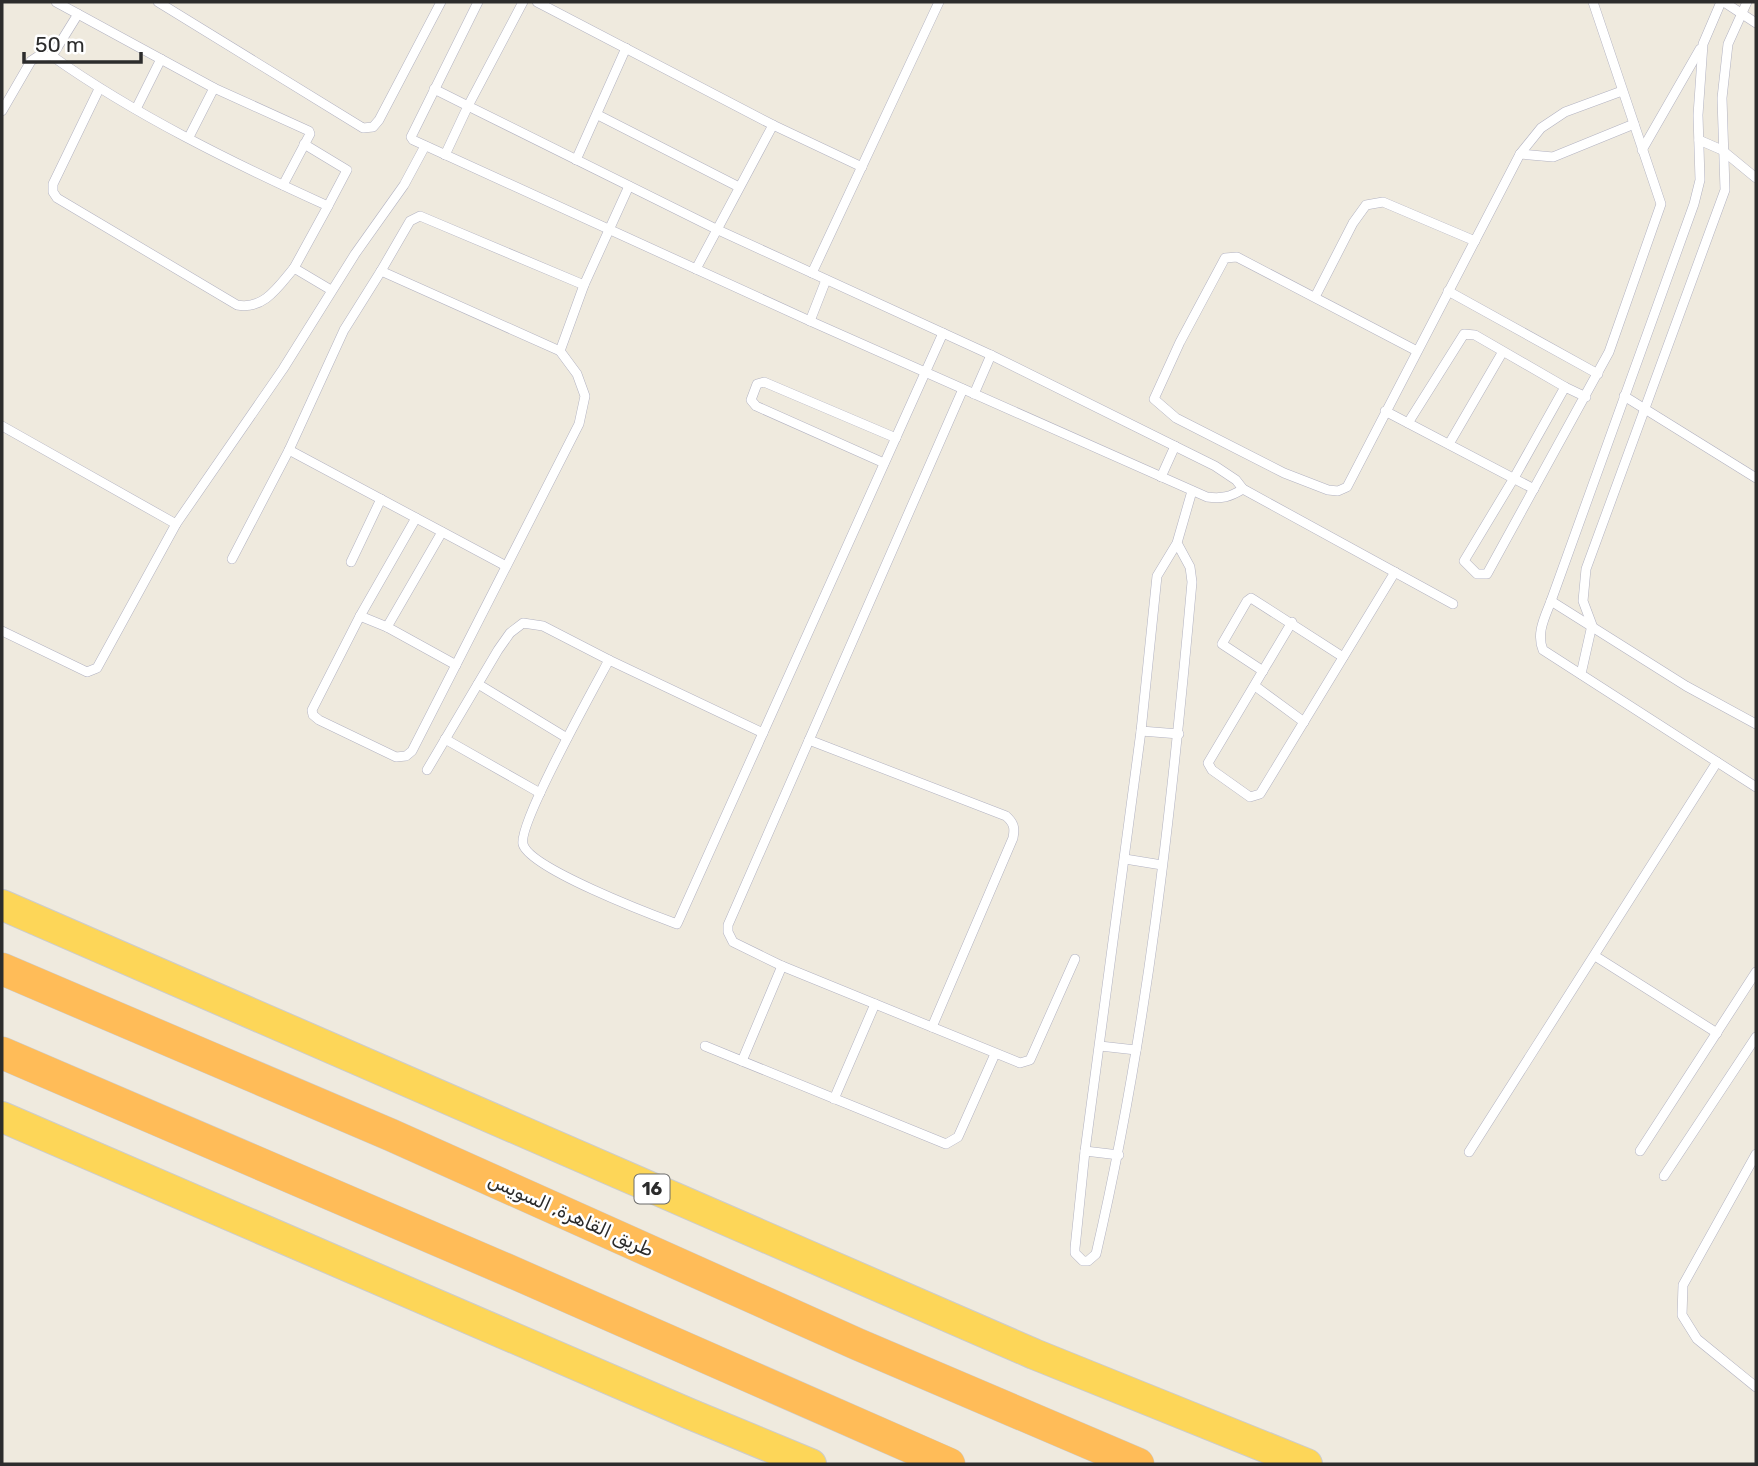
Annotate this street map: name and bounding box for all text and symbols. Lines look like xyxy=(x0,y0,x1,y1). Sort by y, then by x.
scale bar xyxy=(24,21,142,65)
text: 50 m xyxy=(35,32,85,57)
street label: طريق القاهرة, السويس xyxy=(485,1168,657,1262)
road number: 16 xyxy=(634,1174,670,1204)

